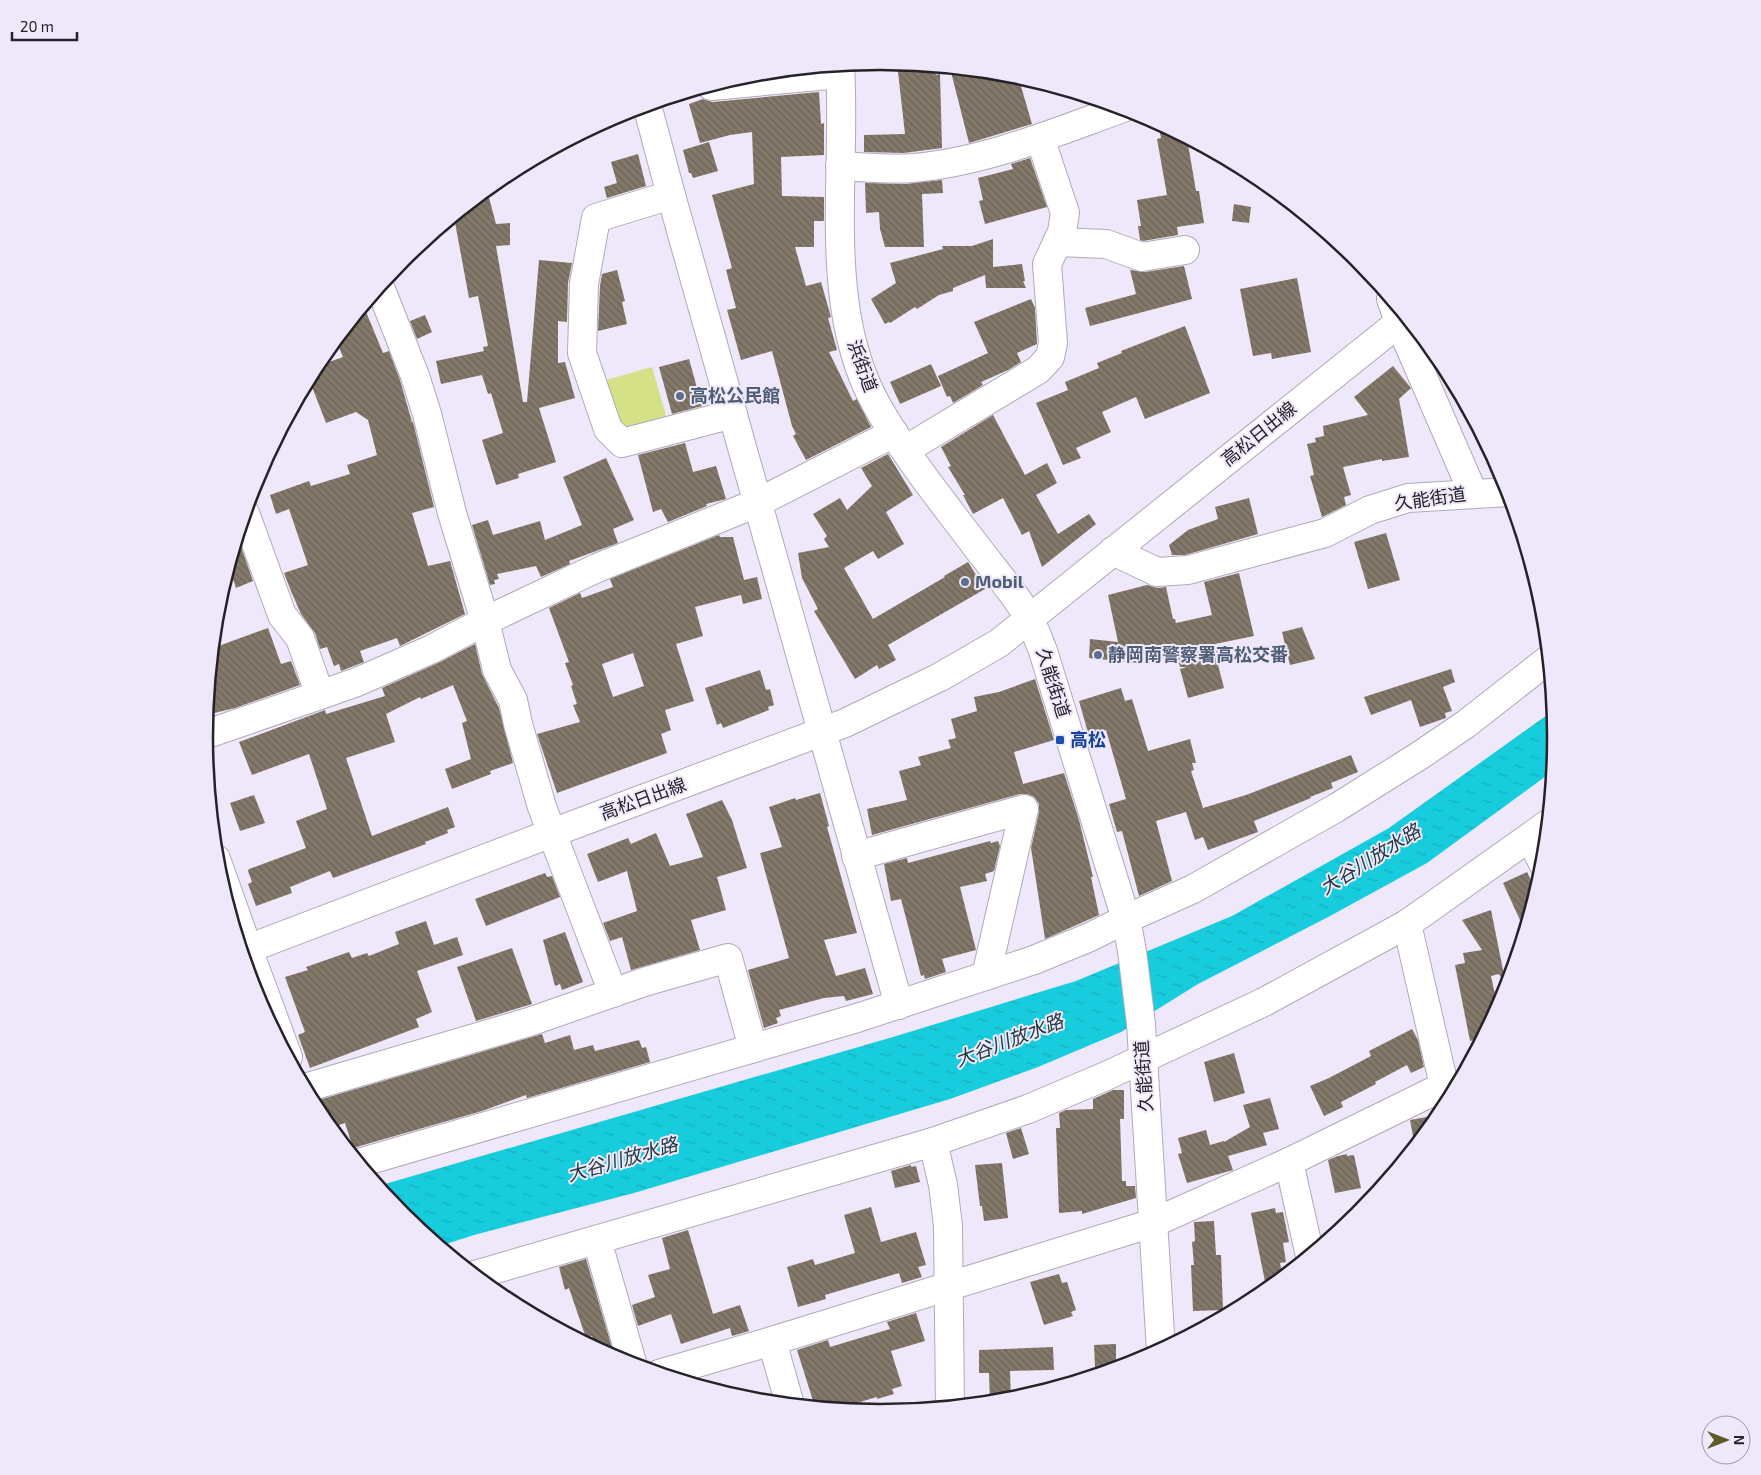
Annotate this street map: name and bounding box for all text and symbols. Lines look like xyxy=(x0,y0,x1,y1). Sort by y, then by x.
scale bar xyxy=(12,10,78,42)
text: 20 m xyxy=(20,17,54,35)
street label: 浜街道 xyxy=(843,337,883,395)
place label: 高松公民館 xyxy=(690,384,780,406)
marker: 高松公民館 xyxy=(674,390,686,402)
street label: 高松日出線 xyxy=(1216,396,1300,470)
street label: 久能街道 xyxy=(1393,482,1467,514)
place label: Mobil xyxy=(975,570,1024,592)
marker: Mobil xyxy=(959,576,971,588)
place label: 静岡南警察署高松交番 xyxy=(1108,643,1288,665)
street label: 久能街道 xyxy=(1032,645,1076,720)
marker: 静岡南警察署高松交番 xyxy=(1092,649,1104,661)
place label: 高松 xyxy=(1070,728,1106,750)
marker: 高松 xyxy=(1054,734,1066,746)
street label: 高松日出線 xyxy=(597,772,689,824)
water label: 大谷川放水路 xyxy=(1315,818,1426,899)
water label: 大谷川放水路 xyxy=(951,1008,1068,1071)
street label: 久能街道 xyxy=(1130,1039,1156,1113)
water label: 大谷川放水路 xyxy=(564,1131,682,1185)
north arrow xyxy=(1701,1415,1751,1465)
text: N xyxy=(1731,1435,1748,1445)

